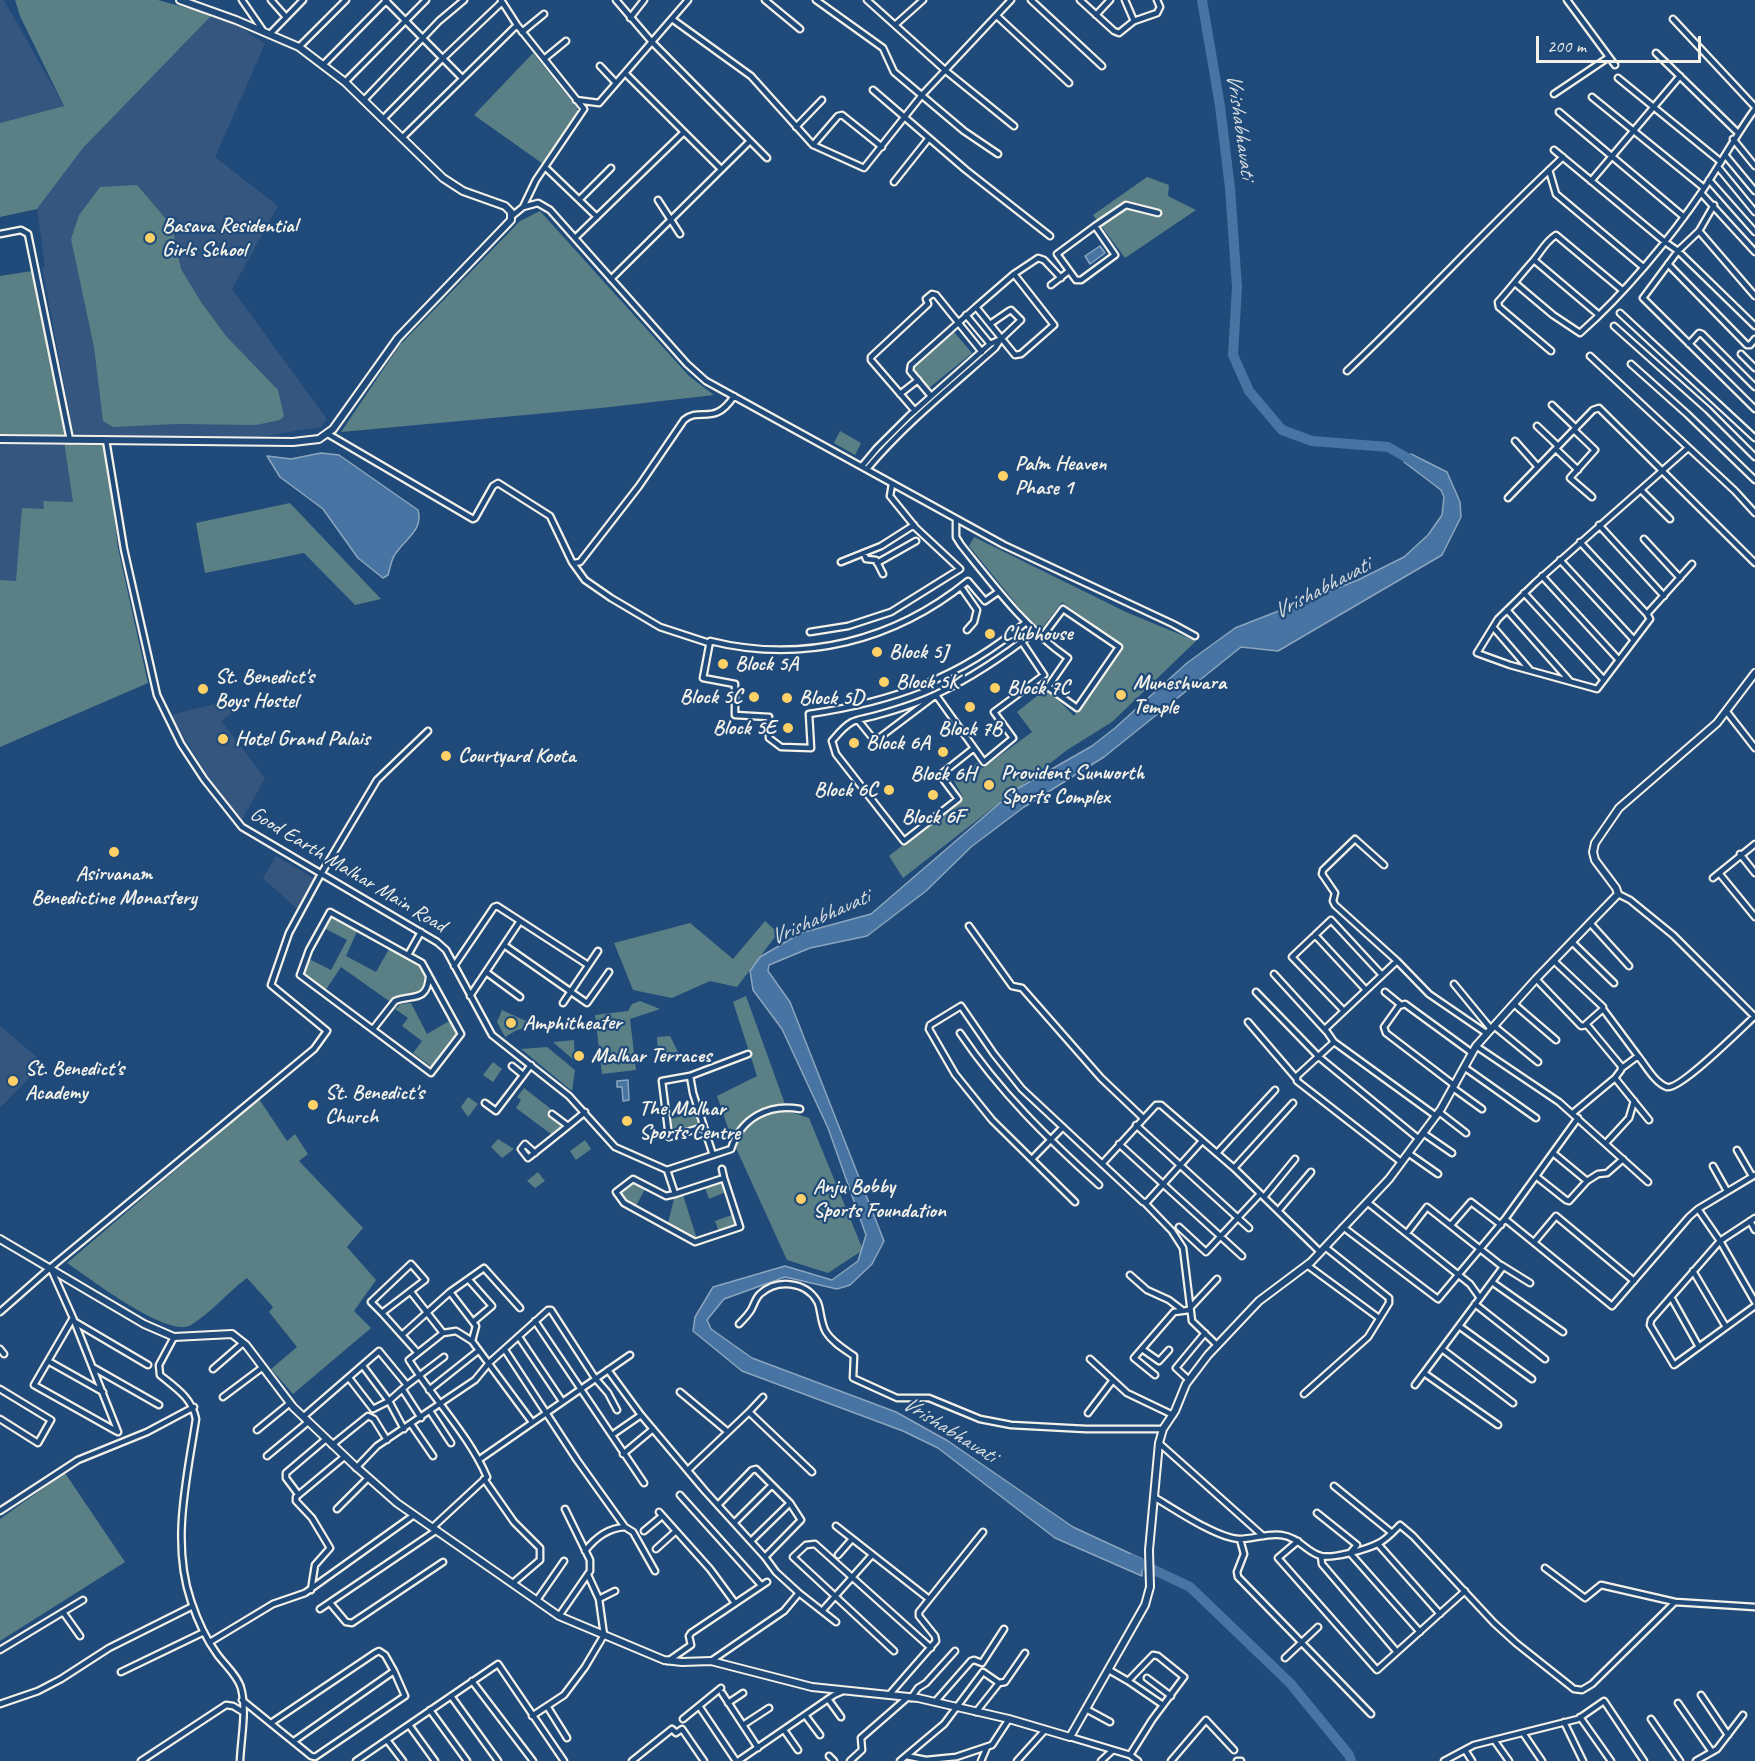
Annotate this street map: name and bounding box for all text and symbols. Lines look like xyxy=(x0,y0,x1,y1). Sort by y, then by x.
scale bar xyxy=(1539,24,1704,62)
text: 200 m xyxy=(1547,35,1586,57)
water label: Vrishabhavati xyxy=(1220,72,1260,180)
place label: Basava Residential Girls School xyxy=(162,213,297,263)
marker: Basava Residential Girls School xyxy=(143,231,157,245)
place label: Palm Heaven Phase 1 xyxy=(1015,451,1106,501)
marker: Palm Heaven Phase 1 xyxy=(996,469,1010,483)
water label: Vrishabhavati xyxy=(1269,553,1375,625)
place label: Clubhouse xyxy=(1002,621,1072,647)
marker: Clubhouse xyxy=(983,627,997,641)
place label: Block 5J xyxy=(889,639,948,665)
marker: Block 5J xyxy=(870,645,884,659)
place label: Block 5A xyxy=(735,651,798,677)
marker: Block 5A xyxy=(716,657,730,671)
place label: St. Benedict's Boys Hostel xyxy=(215,664,314,714)
place label: Block 5K xyxy=(896,669,959,695)
place label: Muneshwara Temple xyxy=(1133,670,1226,720)
marker: Block 5K xyxy=(877,675,891,689)
place label: Block 7C xyxy=(1007,675,1069,701)
marker: Block 7C xyxy=(988,681,1002,695)
marker: St. Benedict's Boys Hostel xyxy=(196,682,210,696)
place label: Block 5C xyxy=(680,684,742,710)
place label: Block 5D xyxy=(799,685,863,711)
marker: Muneshwara Temple xyxy=(1114,688,1128,702)
marker: Block 5C xyxy=(747,690,761,704)
marker: Block 5D xyxy=(780,691,794,705)
marker: Block 7B xyxy=(963,700,977,714)
place label: Block 5E xyxy=(713,715,776,741)
place label: Block 7B xyxy=(938,716,1002,742)
marker: Block 5E xyxy=(781,721,795,735)
place label: Hotel Grand Palais xyxy=(235,726,370,752)
place label: Block 6A xyxy=(866,730,930,756)
marker: Hotel Grand Palais xyxy=(216,732,230,746)
marker: Block 6A xyxy=(847,736,861,750)
place label: Courtyard Koota xyxy=(458,743,576,769)
marker: Block 6H xyxy=(936,745,950,759)
marker: Courtyard Koota xyxy=(439,749,453,763)
place label: Provident Sunworth Sports Complex xyxy=(1001,760,1144,810)
place label: Block 6H xyxy=(911,761,975,787)
place label: Block 6C xyxy=(814,777,877,803)
marker: Provident Sunworth Sports Complex xyxy=(982,778,996,792)
marker: Block 6C xyxy=(882,783,896,797)
marker: Block 6F xyxy=(926,788,940,802)
street label: Good Earth Malhar Main Road xyxy=(245,801,451,939)
place label: Block 6F xyxy=(902,804,964,830)
marker: Asirvanam Benedictine Monastery xyxy=(107,845,121,859)
place label: Asirvanam Benedictine Monastery xyxy=(31,861,197,911)
water label: Vrishabhavati xyxy=(766,884,874,952)
place label: Amphitheater xyxy=(523,1010,621,1036)
marker: Amphitheater xyxy=(504,1016,518,1030)
place label: Malhar Terraces xyxy=(591,1043,711,1069)
marker: Malhar Terraces xyxy=(572,1049,586,1063)
place label: St. Benedict's Academy xyxy=(25,1056,124,1106)
marker: St. Benedict's Academy xyxy=(6,1074,20,1088)
place label: St. Benedict's Church xyxy=(325,1080,424,1130)
place label: The Malhar Sports Centre xyxy=(639,1096,740,1146)
marker: St. Benedict's Church xyxy=(306,1098,320,1112)
marker: The Malhar Sports Centre xyxy=(620,1114,634,1128)
place label: Anju Bobby Sports Foundation xyxy=(813,1174,946,1224)
marker: Anju Bobby Sports Foundation xyxy=(794,1192,808,1206)
water label: Vrishabhavati xyxy=(897,1391,1001,1469)

